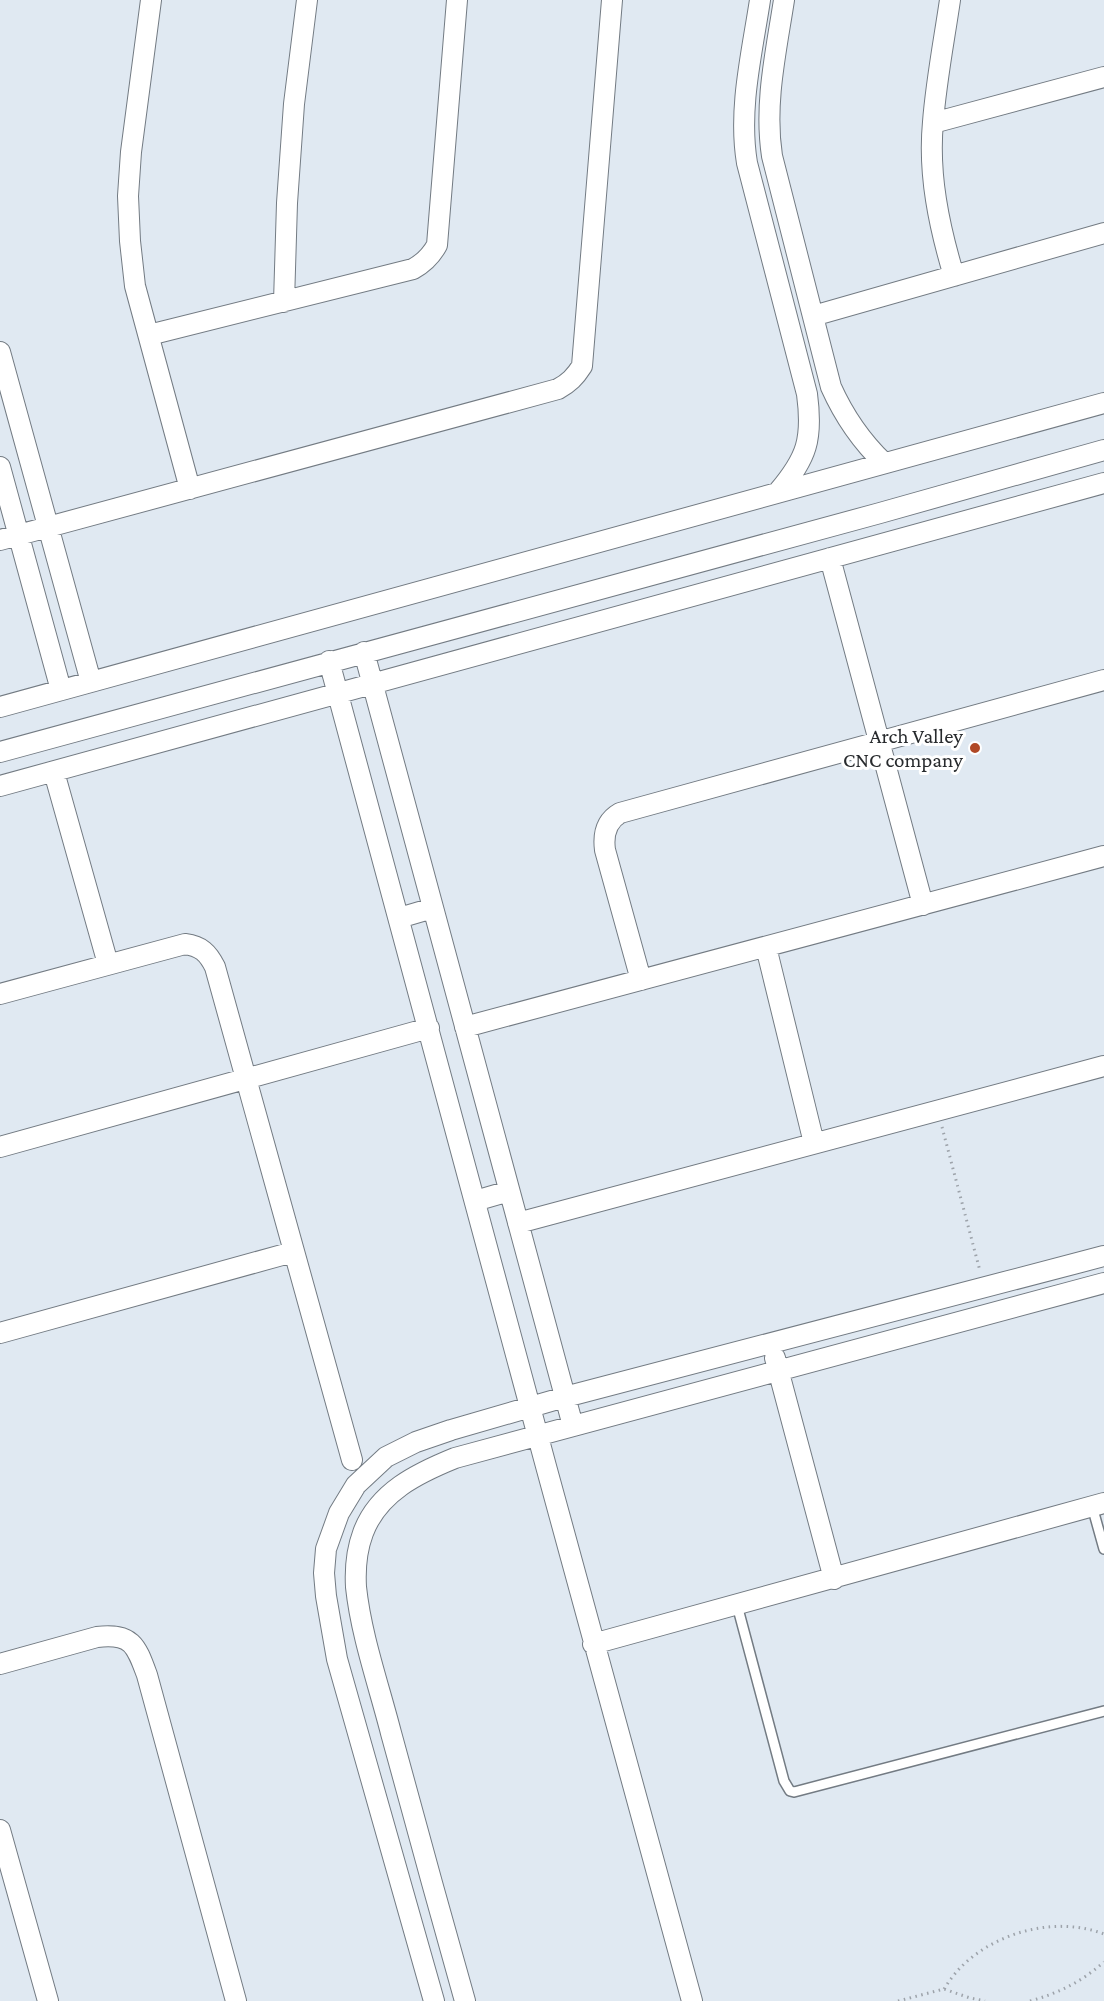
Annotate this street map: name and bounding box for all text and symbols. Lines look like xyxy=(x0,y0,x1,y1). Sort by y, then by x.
place label: Arch Valley CNC company xyxy=(843,724,963,772)
marker: Arch Valley CNC company xyxy=(968,741,982,755)

